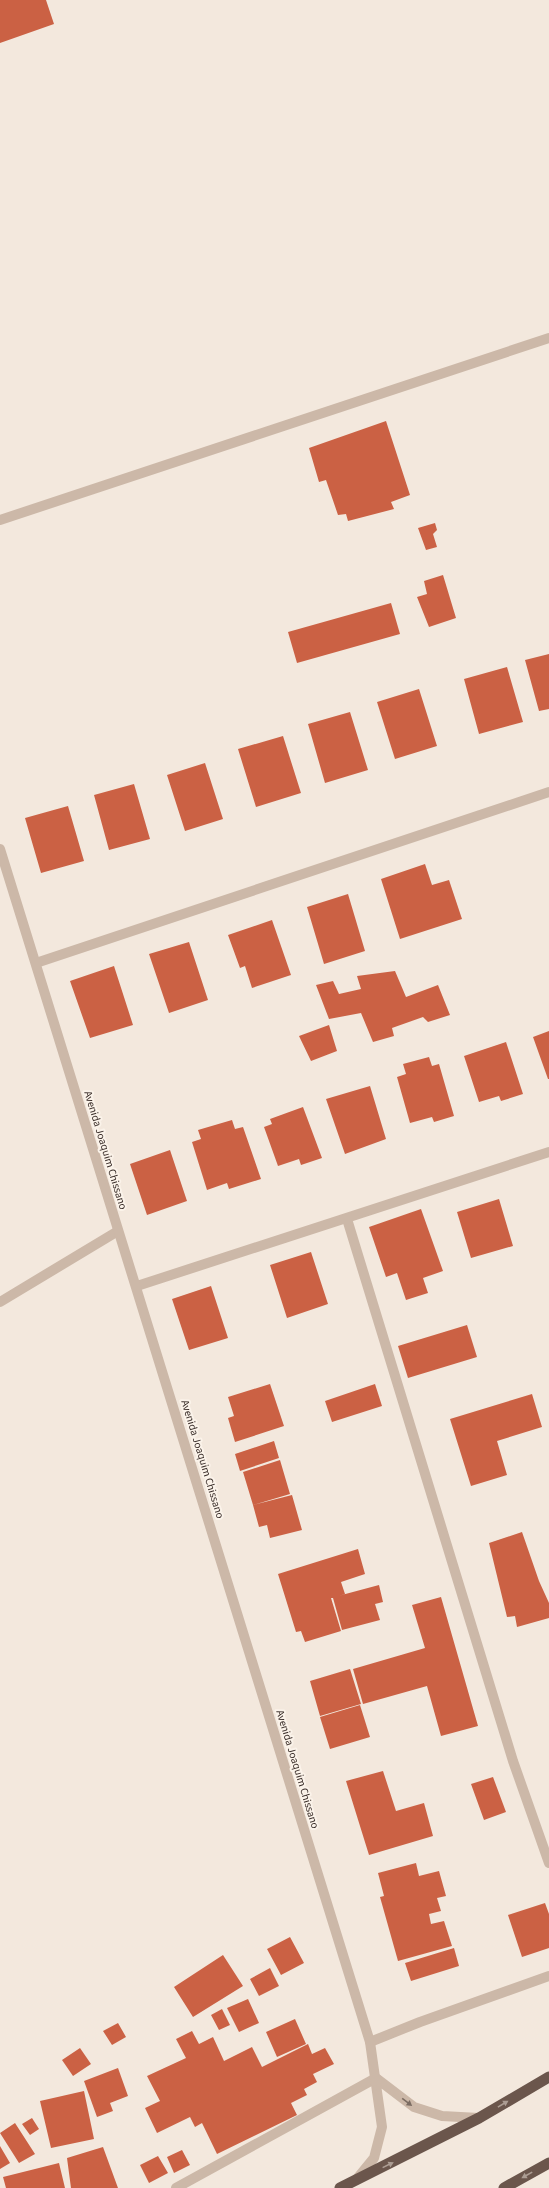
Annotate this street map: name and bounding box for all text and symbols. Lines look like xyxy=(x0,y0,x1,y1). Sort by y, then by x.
street label: Avenida Joaquim Chissano xyxy=(80,1089,131,1211)
street label: Avenida Joaquim Chissano xyxy=(177,1398,228,1520)
street label: Avenida Joaquim Chissano xyxy=(272,1708,323,1830)
one-way arrow xyxy=(402,2098,413,2106)
one-way arrow xyxy=(498,2100,508,2108)
one-way arrow xyxy=(382,2162,394,2168)
one-way arrow xyxy=(521,2172,533,2179)

